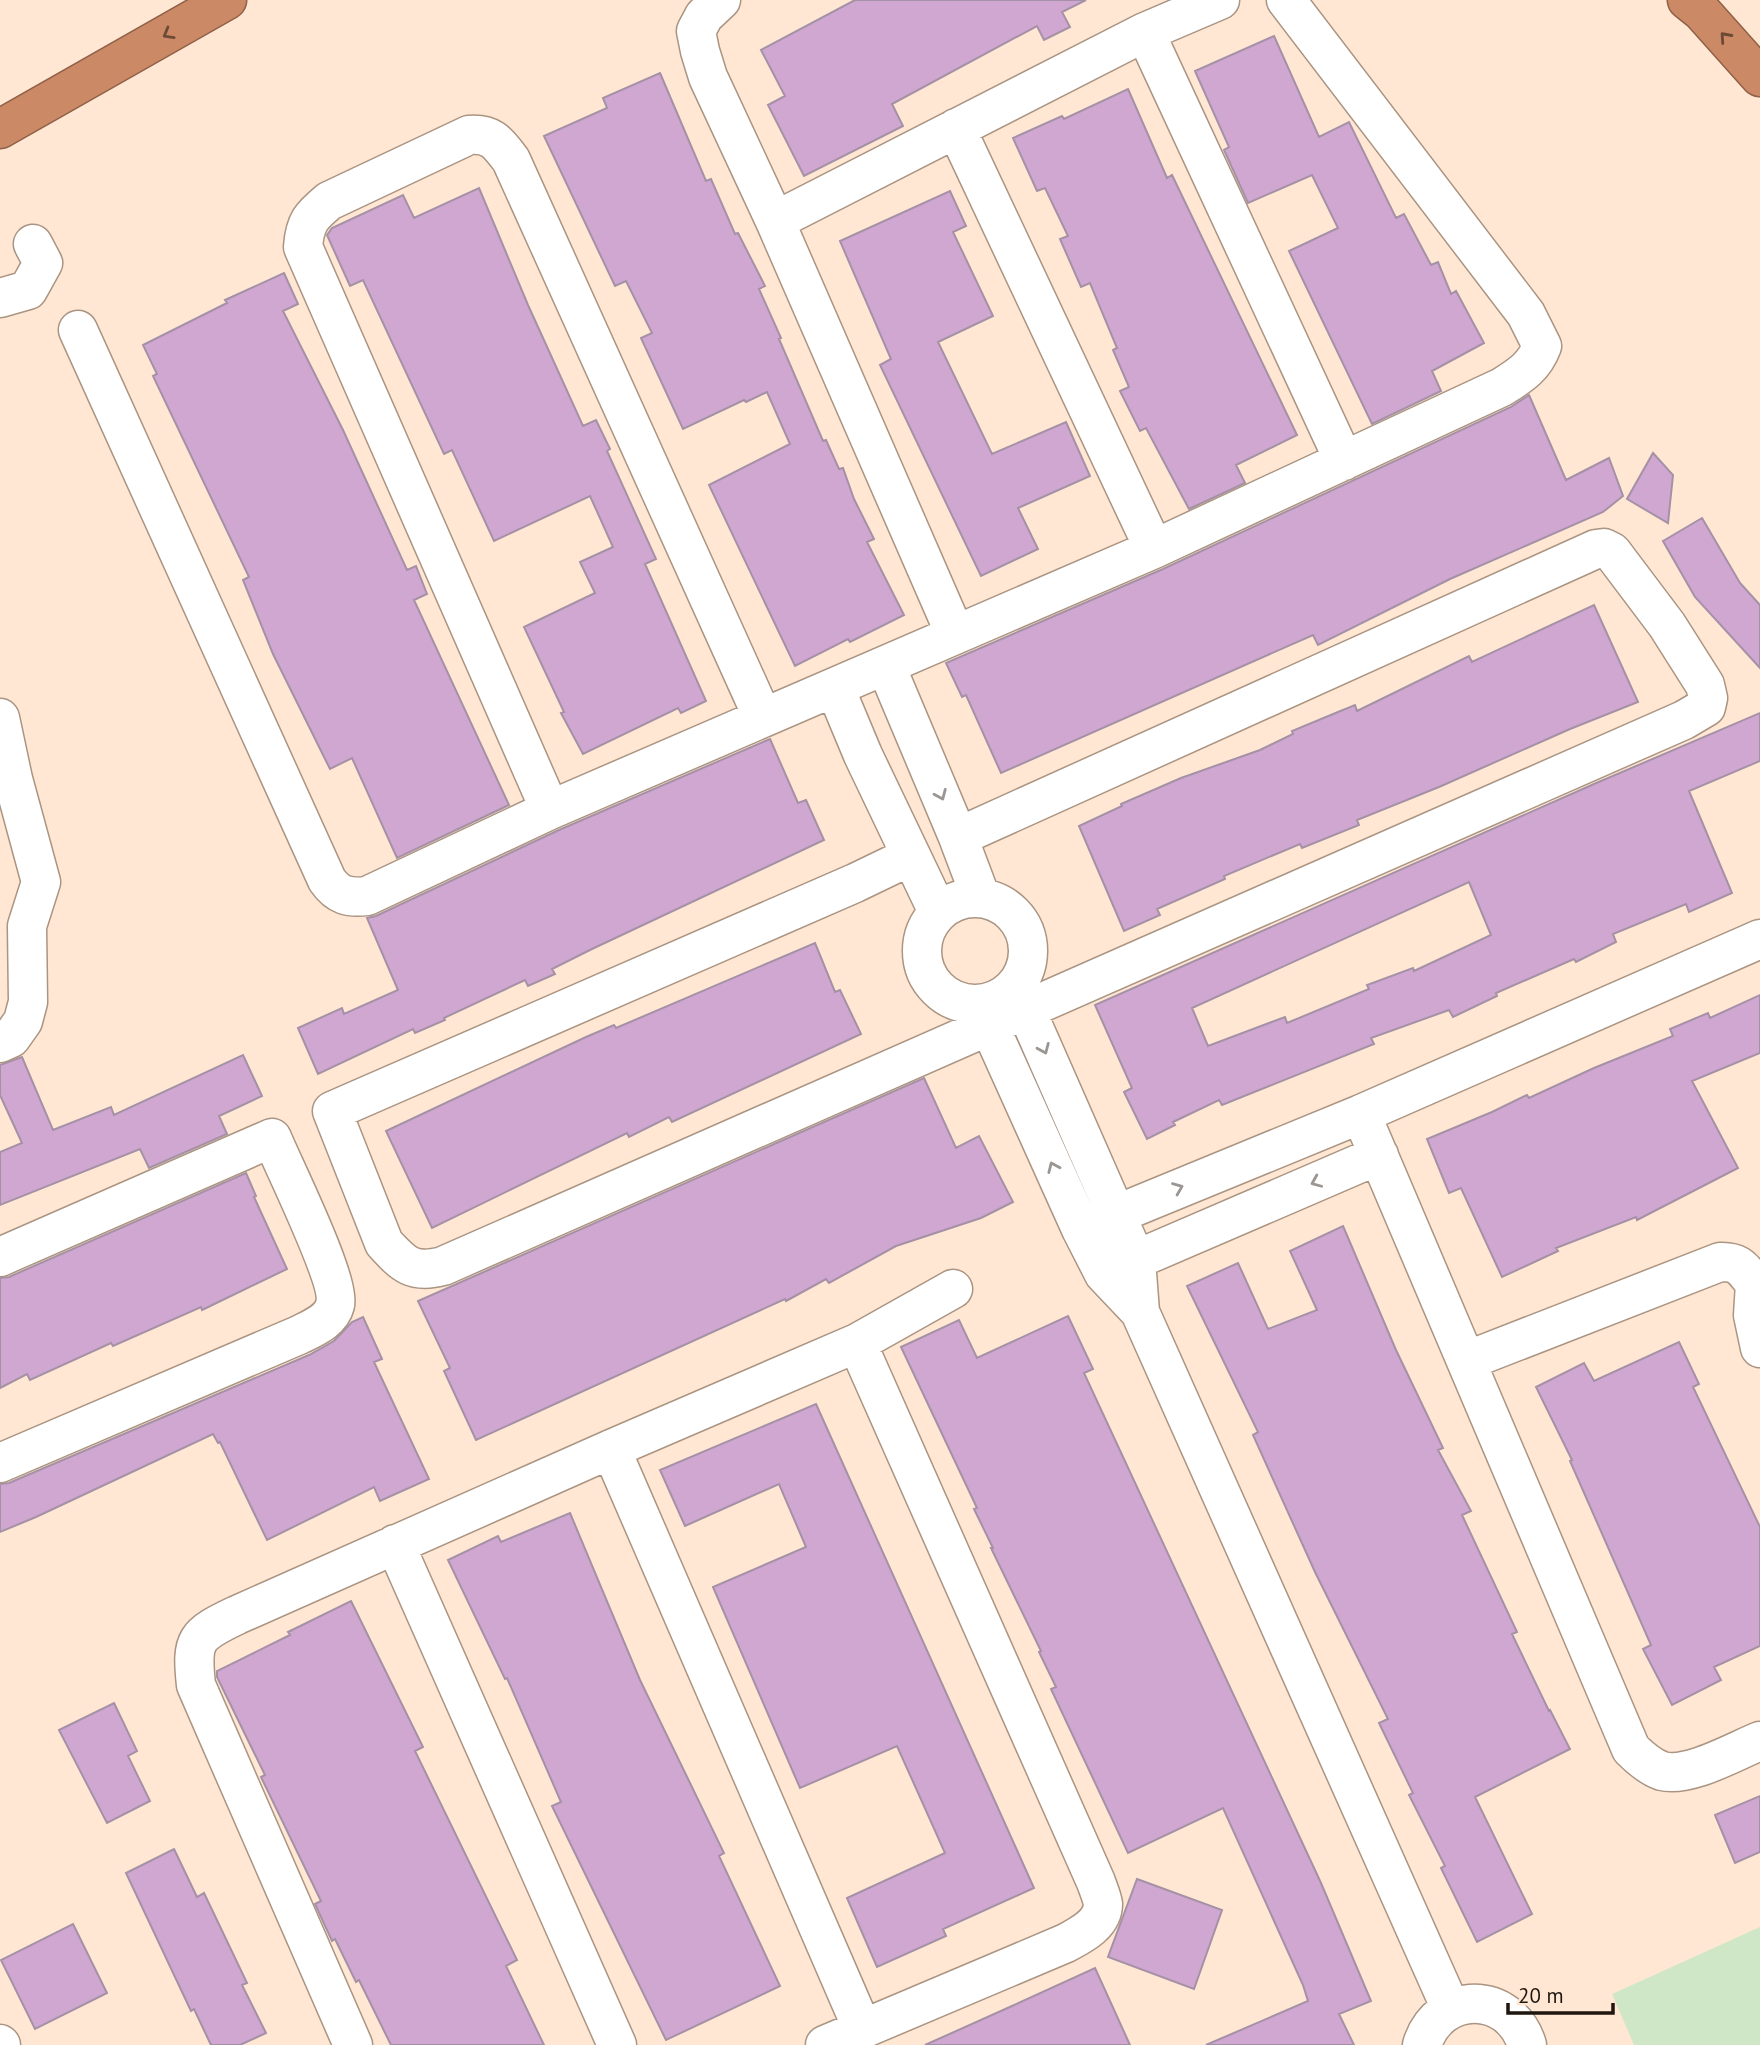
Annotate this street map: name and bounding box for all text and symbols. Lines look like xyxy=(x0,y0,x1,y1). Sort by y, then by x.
one-way arrow xyxy=(163,26,175,39)
one-way arrow xyxy=(1721,32,1733,45)
one-way arrow xyxy=(933,787,947,800)
one-way arrow xyxy=(1036,1042,1050,1054)
one-way arrow xyxy=(1047,1161,1061,1174)
one-way arrow xyxy=(1311,1174,1323,1188)
one-way arrow xyxy=(1171,1182,1184,1196)
scale bar xyxy=(1508,1972,1613,2016)
text: 20 m xyxy=(1518,1982,1564,2009)

